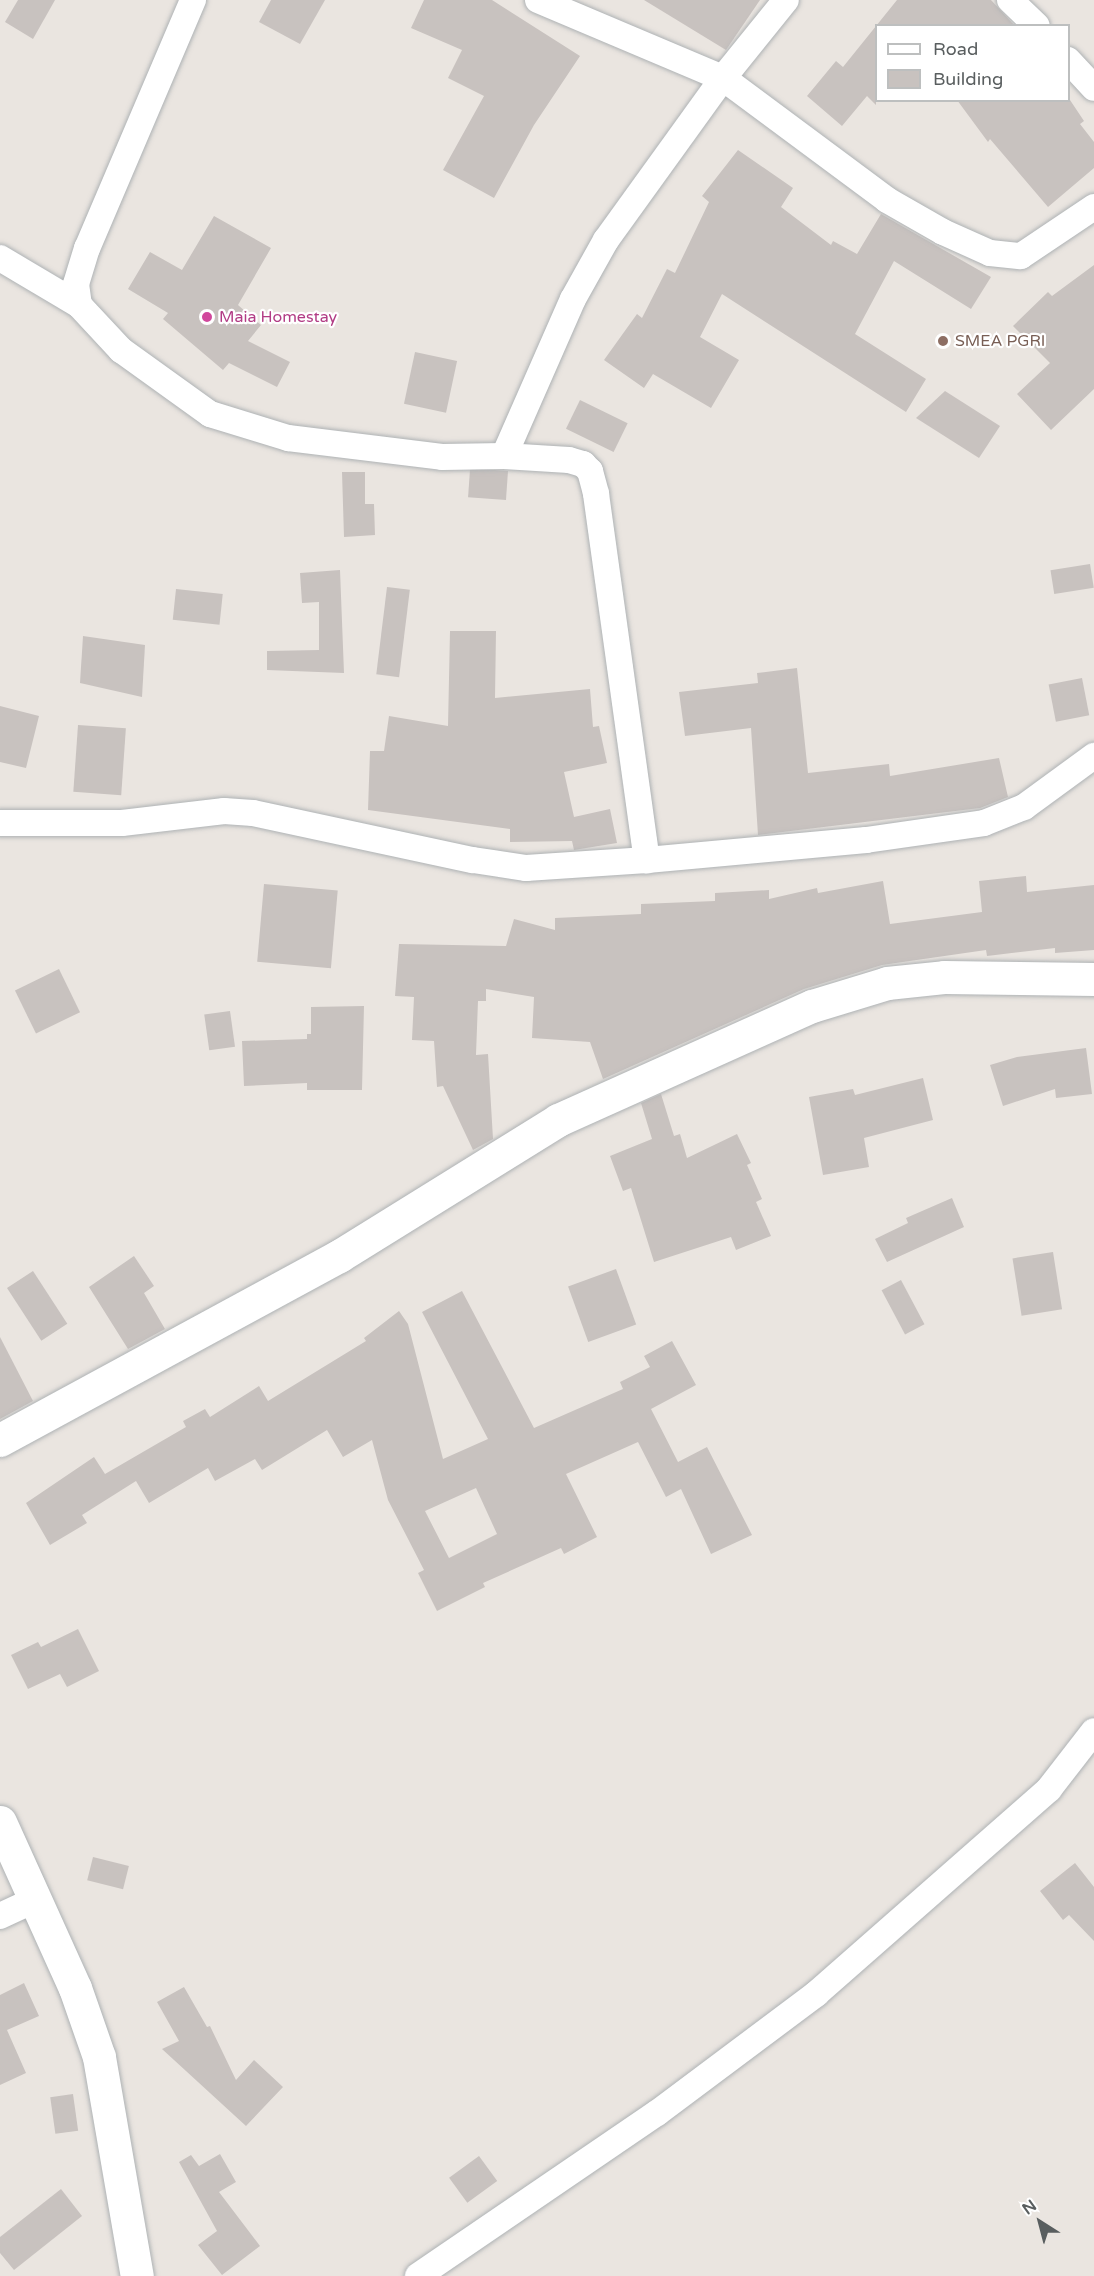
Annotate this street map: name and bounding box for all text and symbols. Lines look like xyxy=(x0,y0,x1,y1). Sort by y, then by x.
legend xyxy=(875,24,1070,102)
text: Road xyxy=(933,38,978,60)
text: Building xyxy=(933,68,1003,90)
place label: Maia Homestay xyxy=(219,307,337,327)
marker: Maia Homestay xyxy=(200,310,214,324)
place label: SMEA PGRI xyxy=(955,331,1045,351)
marker: SMEA PGRI xyxy=(936,334,950,348)
north arrow xyxy=(1010,2192,1070,2252)
text: N xyxy=(1018,2196,1040,2219)

